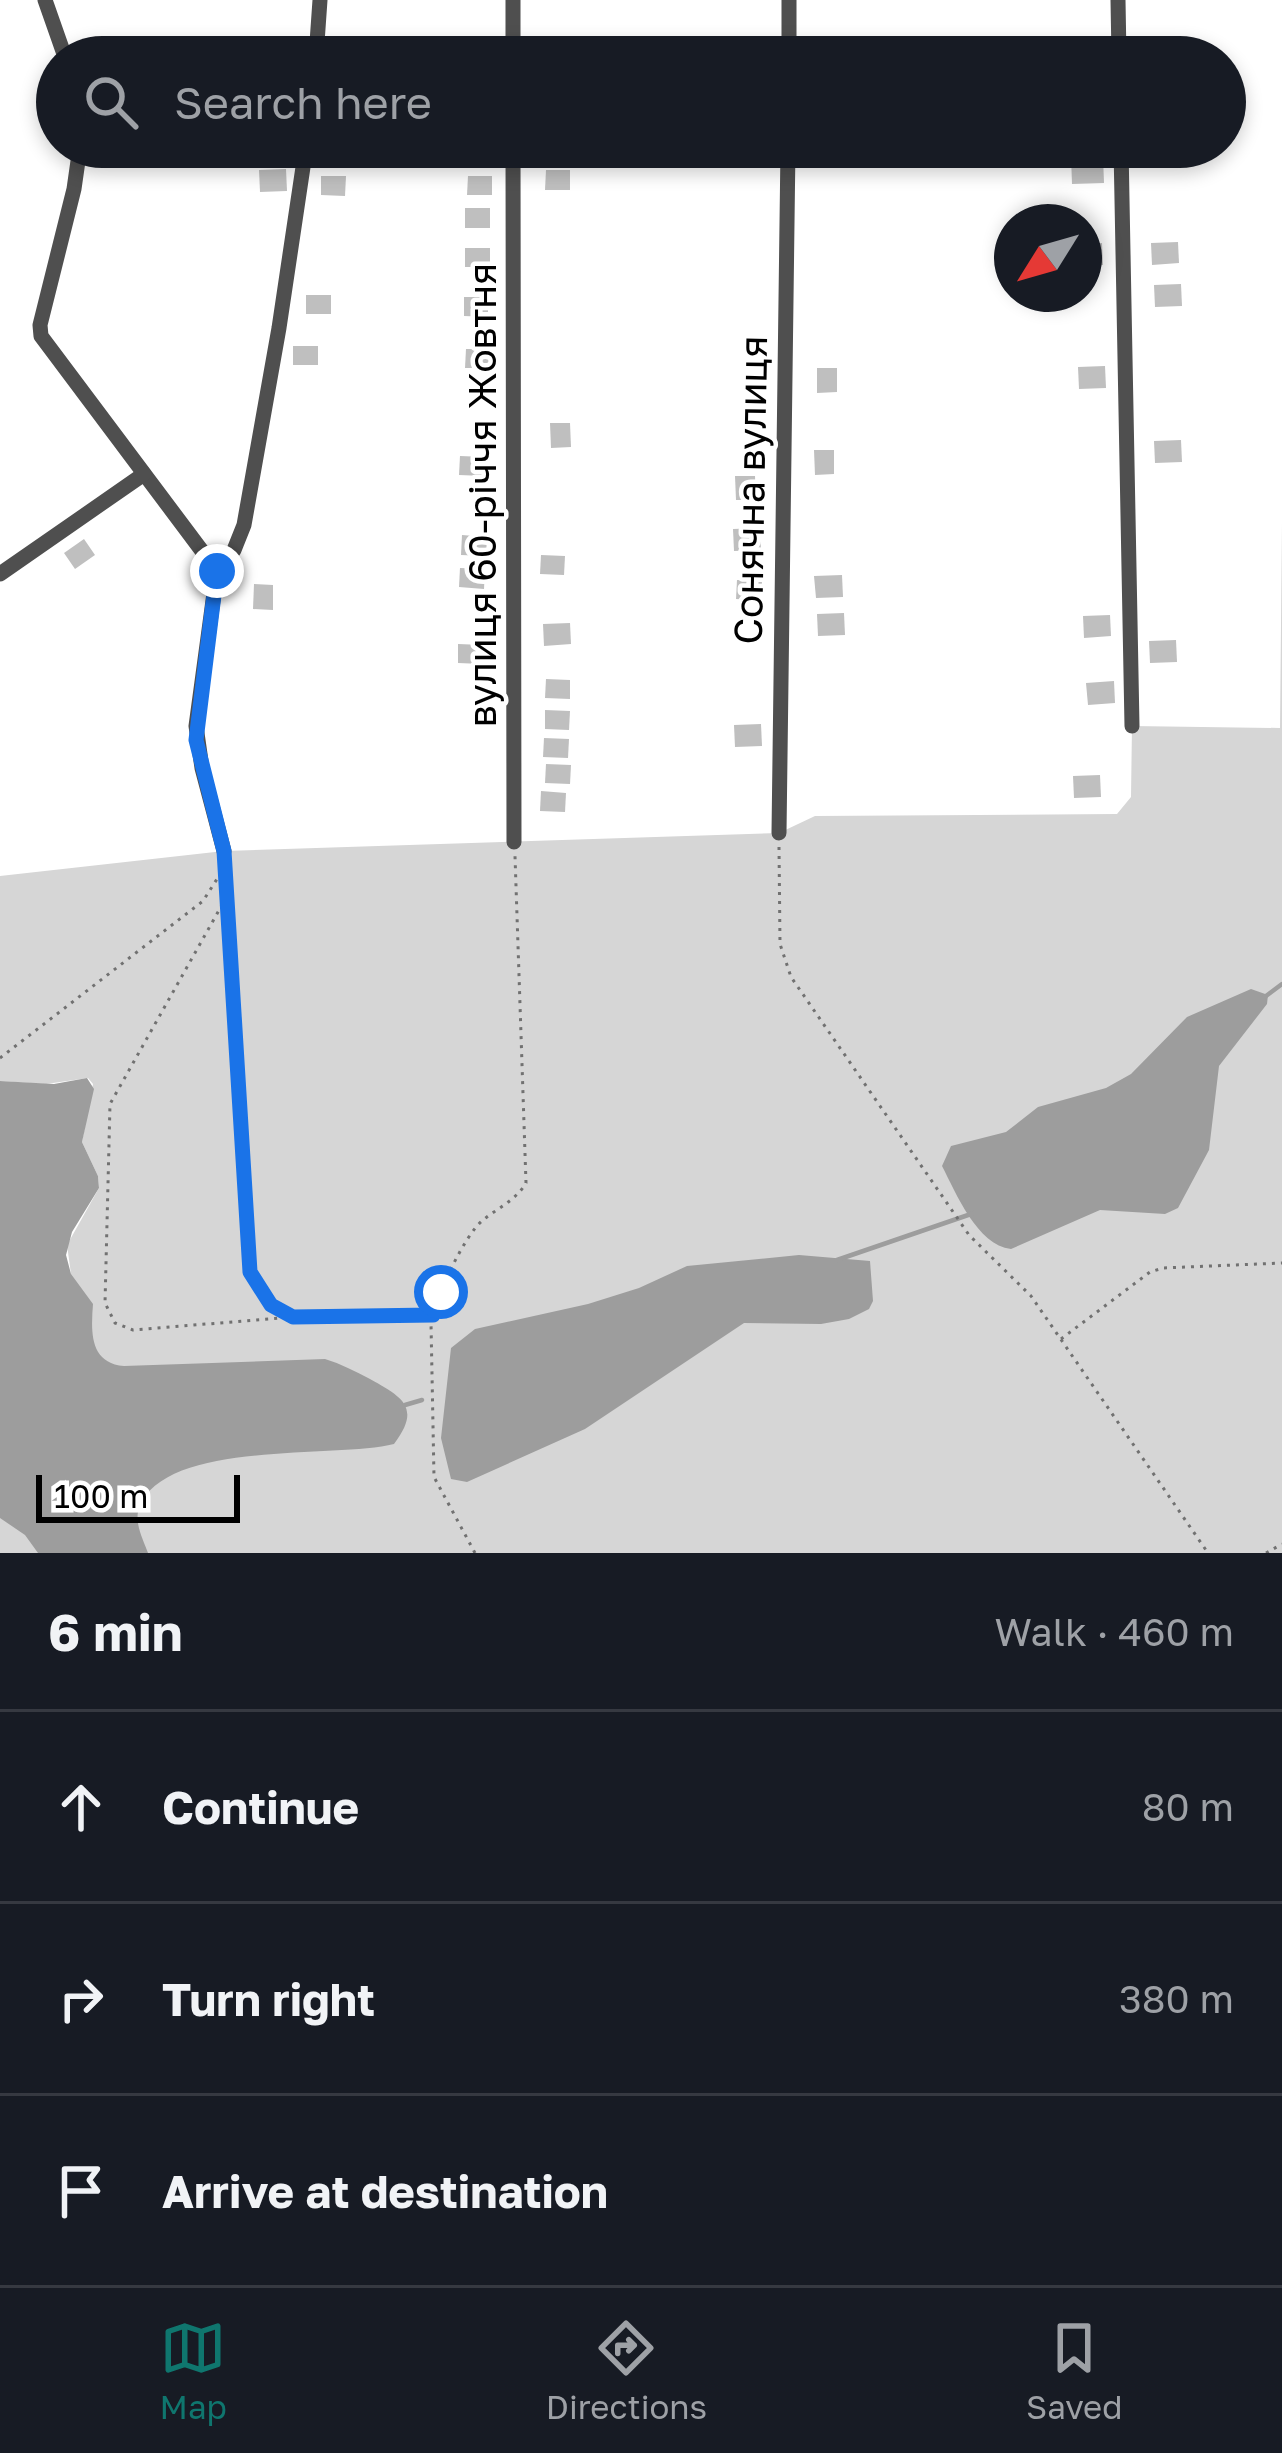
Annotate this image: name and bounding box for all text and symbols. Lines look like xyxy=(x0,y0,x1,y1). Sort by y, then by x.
search box xyxy=(36,36,1246,168)
icon: search xyxy=(78,69,144,135)
text: Search here xyxy=(174,75,432,129)
north arrow xyxy=(994,204,1102,312)
street label: вулиця 60-річчя Жовтня xyxy=(458,263,505,727)
street label: Сонячна вулиця xyxy=(724,335,776,645)
route end xyxy=(190,544,244,598)
route start xyxy=(414,1265,468,1319)
scale bar xyxy=(36,1469,240,1522)
text: 100 m xyxy=(54,1476,148,1515)
text: 6 min xyxy=(48,1601,183,1662)
text: Walk · 460 m xyxy=(995,1608,1234,1655)
icon: ahead xyxy=(48,1774,114,1840)
text: Continue xyxy=(162,1780,359,1834)
text: 80 m xyxy=(1142,1783,1234,1830)
icon: right xyxy=(48,1966,114,2032)
text: Turn right xyxy=(162,1972,375,2026)
text: 380 m xyxy=(1119,1975,1234,2022)
icon: arrive xyxy=(48,2158,114,2224)
text: Arrive at destination xyxy=(162,2164,608,2218)
tab: Map xyxy=(160,2315,227,2426)
tab: Directions xyxy=(546,2315,707,2426)
tab: Saved xyxy=(1026,2315,1122,2426)

